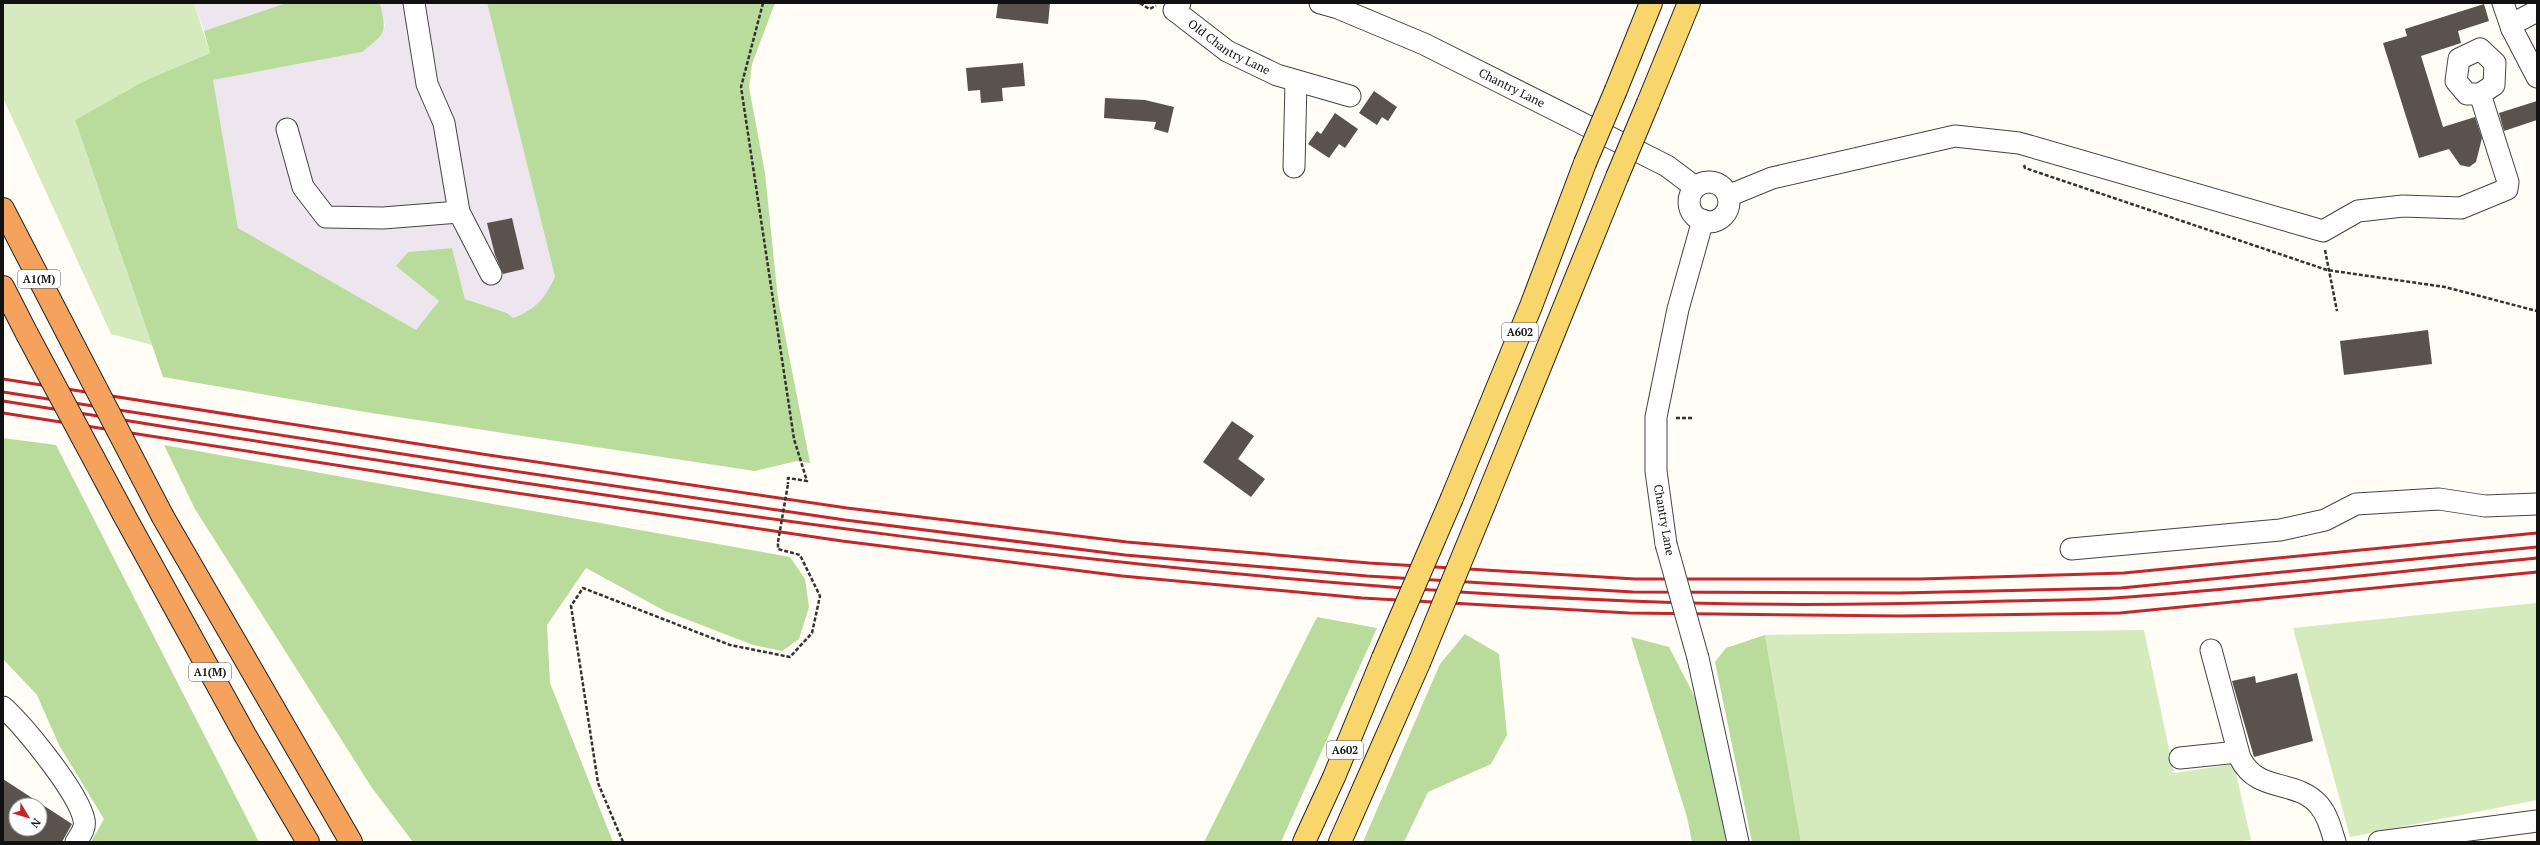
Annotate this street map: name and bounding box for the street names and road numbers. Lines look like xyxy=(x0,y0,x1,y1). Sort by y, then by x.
street label: Old Chantry Lane xyxy=(1185,16,1273,78)
street label: Chantry Lane xyxy=(1476,65,1547,110)
road number: A1(M) xyxy=(18,270,60,288)
road number: A602 xyxy=(1502,323,1538,341)
street label: Chantry Lane xyxy=(1651,483,1678,557)
road number: A1(M) xyxy=(189,663,231,681)
road number: A602 xyxy=(1327,741,1363,759)

